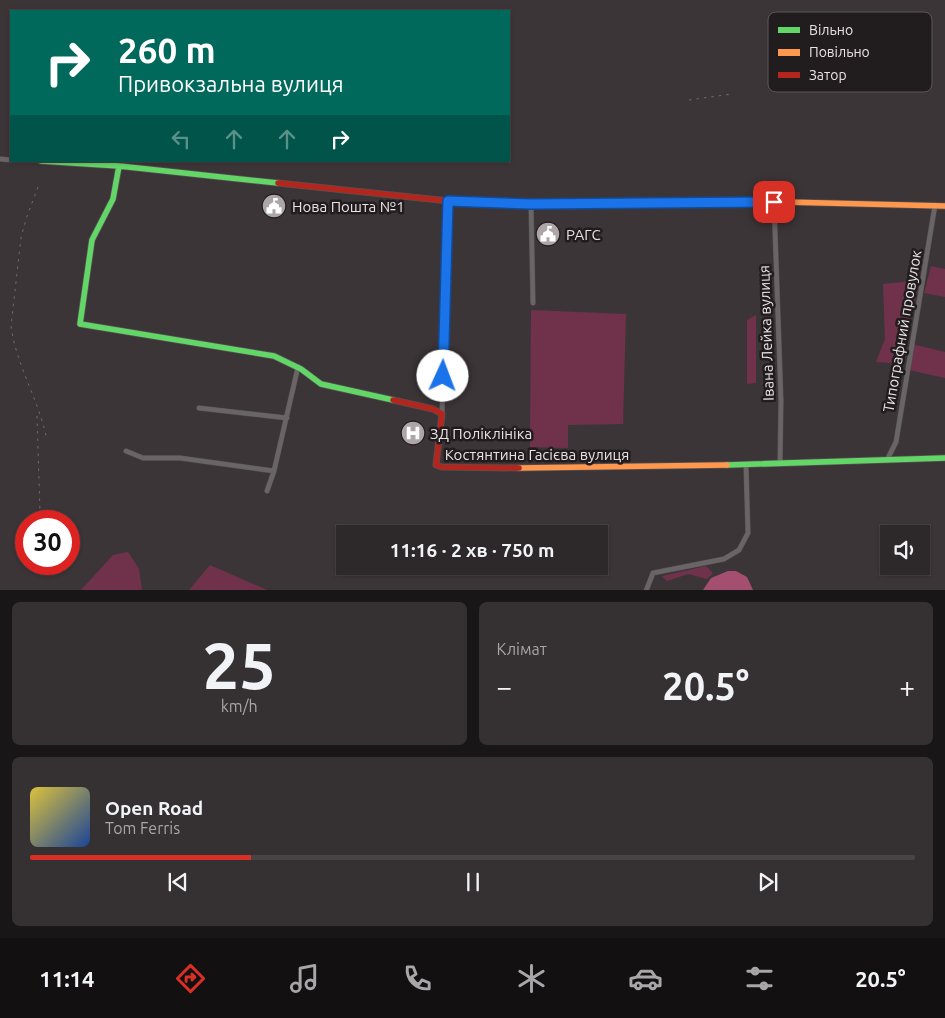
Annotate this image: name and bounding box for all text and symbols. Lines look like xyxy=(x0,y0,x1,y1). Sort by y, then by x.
legend xyxy=(768,12,932,92)
text: Вільно xyxy=(809,22,853,38)
icon: right xyxy=(35,30,100,95)
text: 260 m xyxy=(118,30,216,70)
text: Повільно xyxy=(809,44,870,60)
text: Затор xyxy=(809,67,847,83)
text: Привокзальна вулиця xyxy=(118,71,344,96)
icon: left xyxy=(167,125,195,153)
icon: ahead xyxy=(220,125,248,153)
icon: ahead xyxy=(273,125,301,153)
icon: right xyxy=(326,125,354,153)
pin xyxy=(753,181,795,223)
icon: arrive xyxy=(760,188,788,216)
public building icon: Нова Пошта №1 xyxy=(261,193,287,219)
place label: Нова Пошта №1 xyxy=(292,198,405,215)
public building icon: РАГС xyxy=(535,221,561,247)
place label: РАГС xyxy=(566,226,601,243)
street label: Типографний провулок xyxy=(879,248,925,413)
street label: Івана Лейка вулиця xyxy=(755,265,777,401)
position arrow xyxy=(416,349,468,401)
hospital icon: ЗД Поліклініка xyxy=(400,420,426,446)
place label: ЗД Поліклініка xyxy=(430,425,532,442)
street label: Костянтина Гасієва вулиця xyxy=(445,446,629,463)
speed limit sign: 30 xyxy=(15,510,80,575)
map controls xyxy=(880,525,930,575)
button: sound xyxy=(880,525,930,575)
text: 11:16 · 2 хв · 750 m xyxy=(390,539,554,561)
text: 25 xyxy=(203,628,276,701)
text: Клімат xyxy=(497,640,547,658)
text: 20.5° xyxy=(662,665,749,707)
text: − xyxy=(497,671,512,702)
text: + xyxy=(899,671,915,702)
text: km/h xyxy=(221,697,258,715)
text: Open Road xyxy=(105,797,203,819)
text: Tom Ferris xyxy=(105,819,180,837)
icon: previous xyxy=(164,868,192,896)
icon: pause xyxy=(459,868,487,896)
icon: next xyxy=(754,868,782,896)
icon: directions xyxy=(173,961,208,996)
icon: music xyxy=(287,961,322,996)
icon: phone xyxy=(400,961,435,996)
icon: climate xyxy=(514,961,549,996)
icon: car xyxy=(628,961,663,996)
icon: filters xyxy=(742,961,777,996)
text: 11:14 xyxy=(39,966,94,991)
text: 20.5° xyxy=(855,966,906,991)

